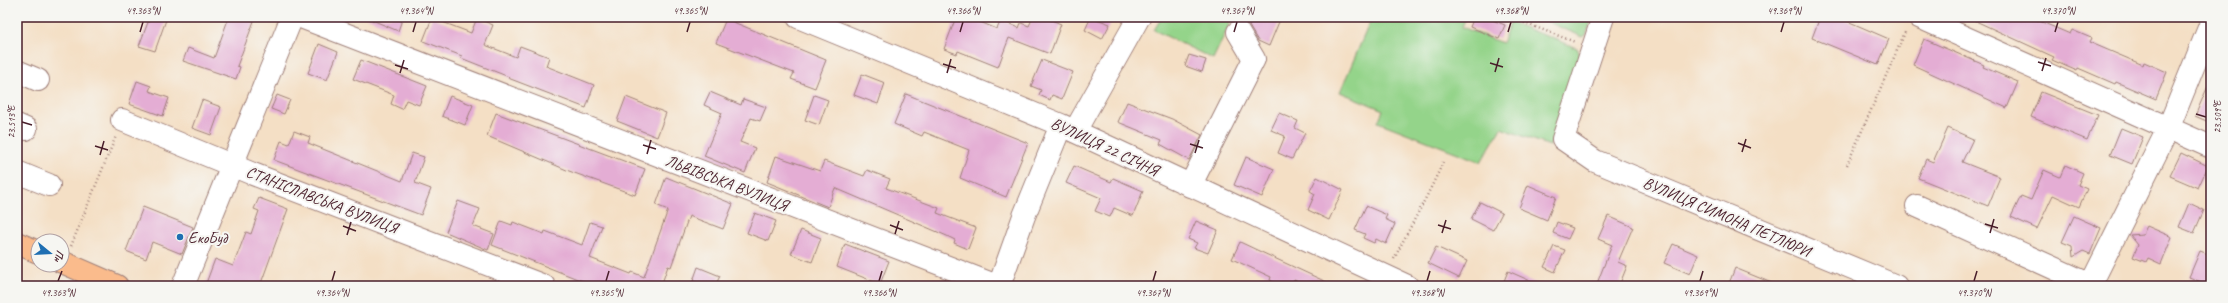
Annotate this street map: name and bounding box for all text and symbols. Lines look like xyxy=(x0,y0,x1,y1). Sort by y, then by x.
text: 49.363°N xyxy=(126,4,162,17)
text: 49.364°N xyxy=(399,4,435,17)
text: 49.365°N xyxy=(673,4,709,17)
text: 49.366°N xyxy=(946,4,982,17)
text: 49.367°N xyxy=(1220,4,1256,17)
text: 49.368°N xyxy=(1494,4,1530,17)
text: 49.369°N xyxy=(1767,4,1803,17)
text: 49.370°N xyxy=(2041,4,2077,17)
text: 23.509°E xyxy=(2211,99,2224,133)
text: 23.513°E xyxy=(5,104,18,138)
street label: ВУЛИЦЯ 22 СІЧНЯ xyxy=(1048,113,1164,182)
street label: ЛЬВІВСЬКА ВУЛИЦЯ xyxy=(663,150,793,216)
street label: СТАНІСЛАВСЬКА ВУЛИЦЯ xyxy=(243,162,403,239)
street label: ВУЛИЦЯ СИМОНА ПЕТЛЮРИ xyxy=(1640,173,1815,262)
place label: ЕкоБуд xyxy=(188,228,229,248)
marker: ЕкоБуд xyxy=(175,232,185,242)
north arrow xyxy=(30,233,70,273)
text: Пн xyxy=(51,248,68,265)
text: 49.363°N xyxy=(41,286,77,299)
text: 49.364°N xyxy=(315,286,351,299)
text: 49.365°N xyxy=(589,286,625,299)
text: 49.366°N xyxy=(862,286,898,299)
text: 49.367°N xyxy=(1136,286,1172,299)
text: 49.368°N xyxy=(1410,286,1446,299)
text: 49.369°N xyxy=(1683,286,1719,299)
text: 49.370°N xyxy=(1957,286,1993,299)

